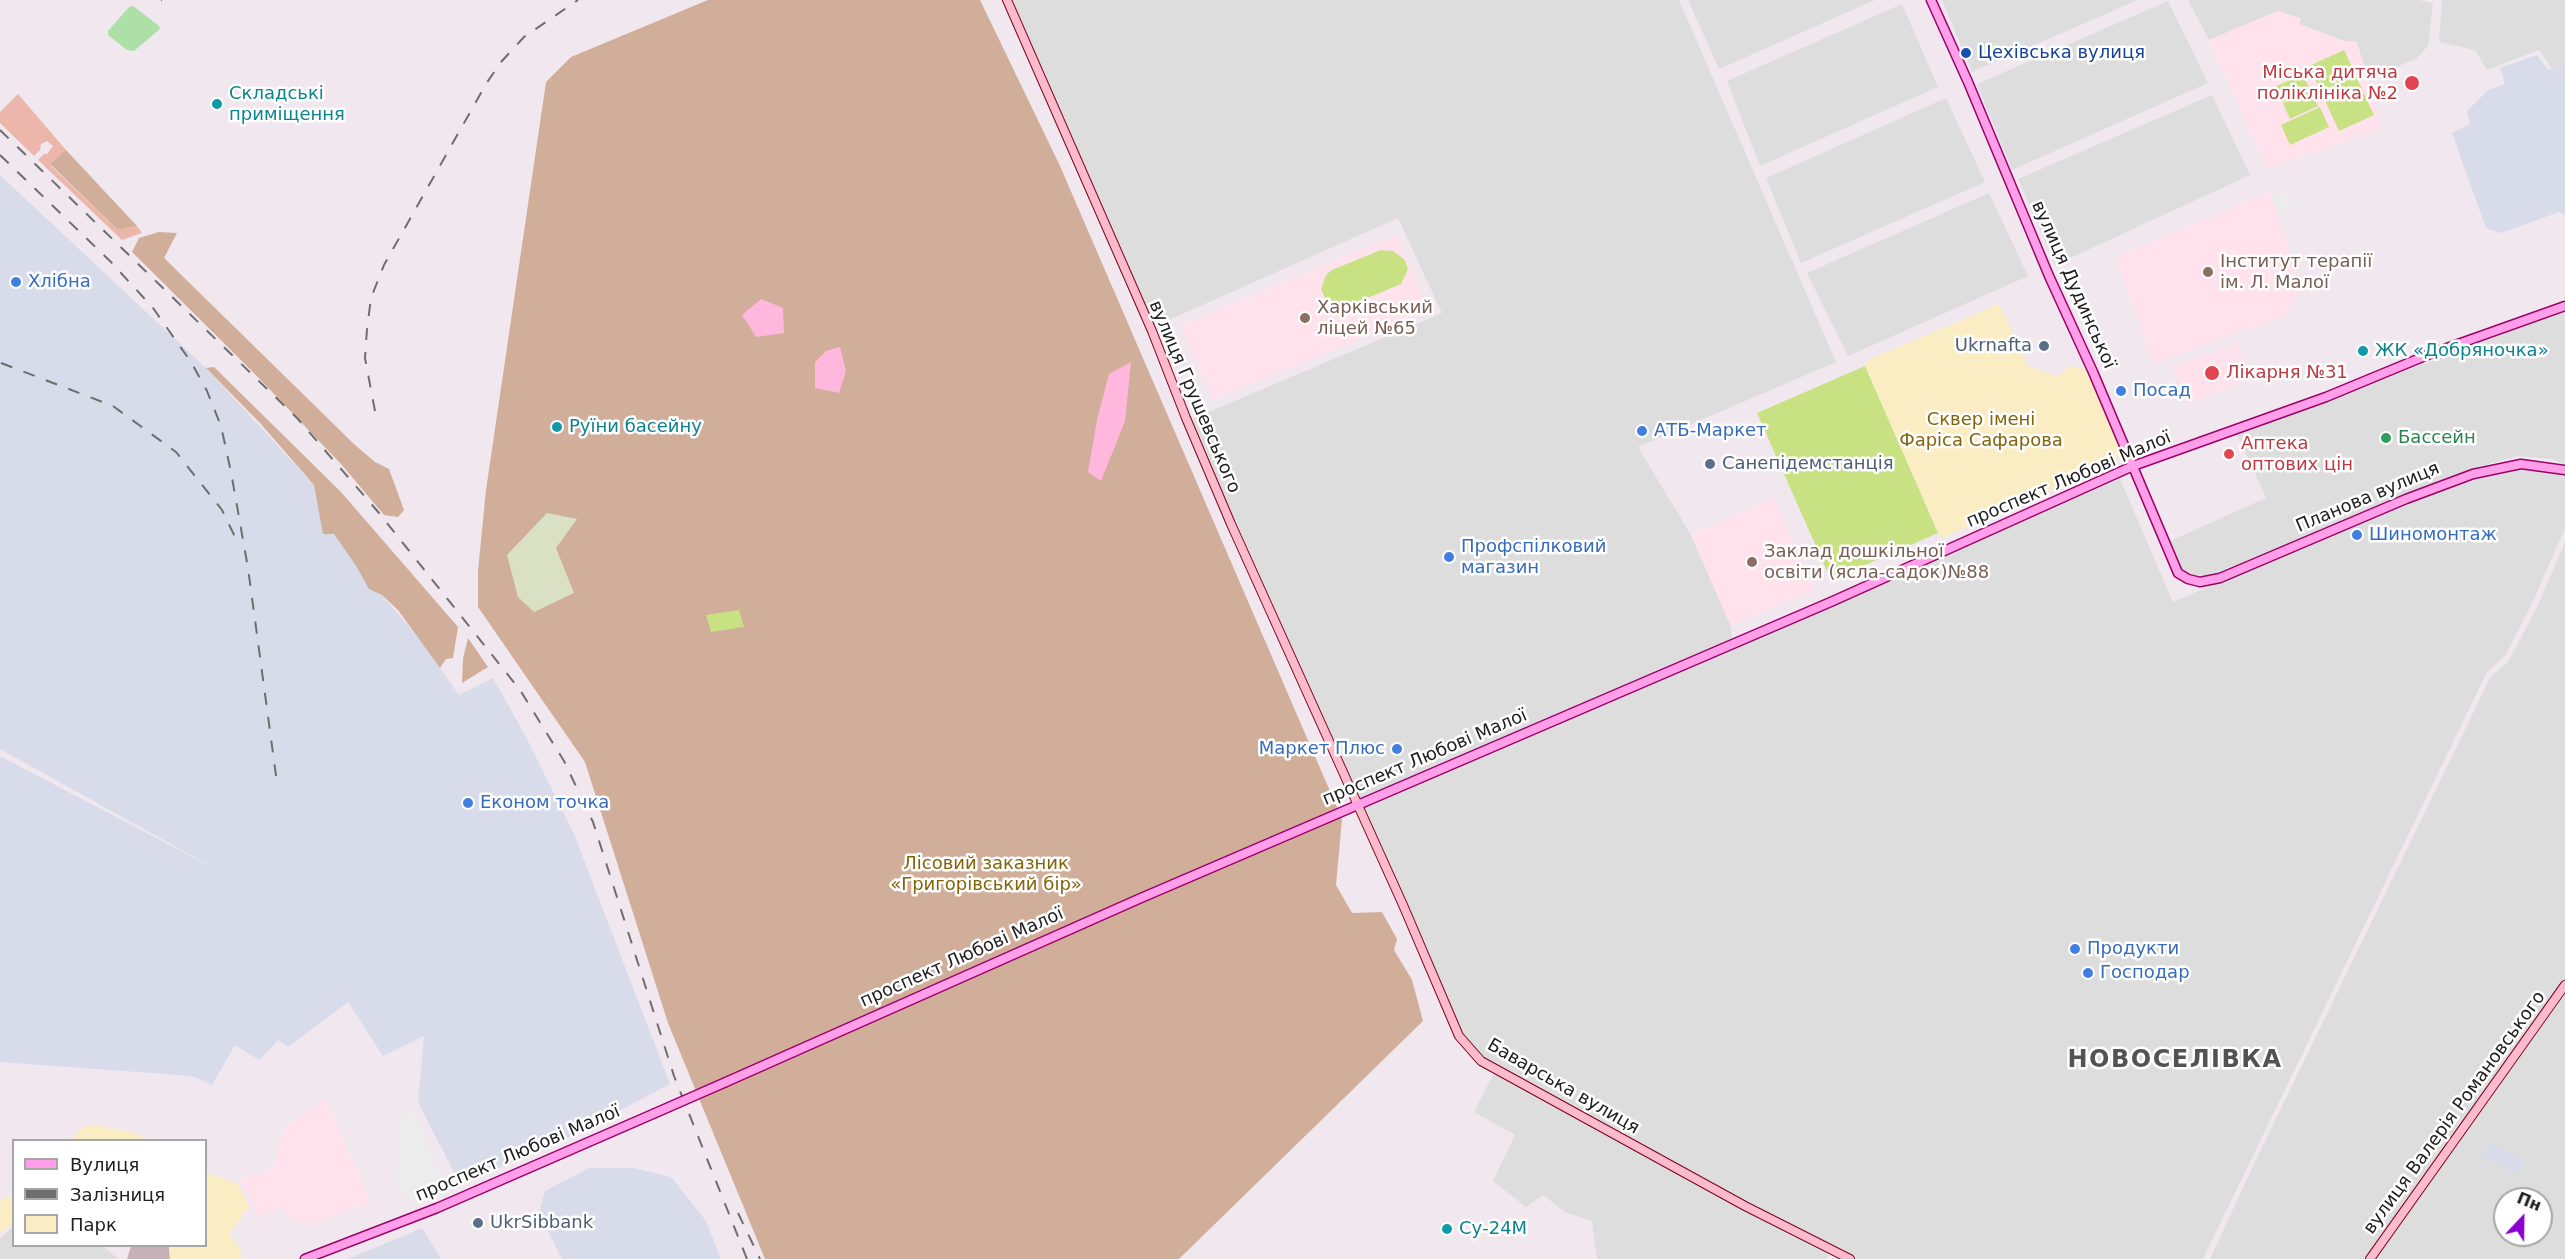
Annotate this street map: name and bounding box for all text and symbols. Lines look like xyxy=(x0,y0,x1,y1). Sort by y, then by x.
place label: Цехівська вулиця xyxy=(1978,42,2145,64)
marker: Цехівська вулиця xyxy=(1959,46,1973,60)
place label: Міська дитяча поліклініка №2 xyxy=(2257,62,2398,104)
marker: Міська дитяча поліклініка №2 xyxy=(2403,74,2421,92)
place label: Складські приміщення xyxy=(229,83,345,125)
marker: Складські приміщення xyxy=(210,97,224,111)
street label: вулиця Дудинської xyxy=(2026,198,2120,372)
place label: Інститут терапії ім. Л. Малої xyxy=(2220,251,2372,294)
marker: Інститут терапії ім. Л. Малої xyxy=(2201,265,2215,279)
place label: Хлібна xyxy=(28,271,91,293)
marker: Хлібна xyxy=(9,275,23,289)
street label: вулиця Грушевського xyxy=(1144,297,1244,497)
place label: Харківський ліцей №65 xyxy=(1317,297,1433,340)
marker: Харківський ліцей №65 xyxy=(1298,311,1312,325)
place label: Ukrnafta xyxy=(1955,335,2032,357)
marker: Ukrnafta xyxy=(2037,339,2051,353)
place label: ЖК «Добряночка» xyxy=(2375,340,2549,362)
marker: ЖК «Добряночка» xyxy=(2356,344,2370,358)
place label: Лікарня №31 xyxy=(2226,362,2348,384)
marker: Лікарня №31 xyxy=(2203,364,2221,382)
place label: Посад xyxy=(2133,380,2191,402)
marker: Посад xyxy=(2114,384,2128,398)
park label: Сквер імені Фаріса Сафарова xyxy=(1899,409,2063,452)
place label: Руїни басейну xyxy=(569,416,702,438)
marker: Руїни басейну xyxy=(550,420,564,434)
place label: АТБ-Маркет xyxy=(1654,420,1767,442)
marker: АТБ-Маркет xyxy=(1635,424,1649,438)
street label: проспект Любові Малої xyxy=(1963,427,2175,533)
place label: Бассейн xyxy=(2398,427,2476,449)
marker: Бассейн xyxy=(2379,431,2393,445)
place label: Аптека оптових цін xyxy=(2241,433,2353,476)
marker: Аптека оптових цін xyxy=(2222,447,2236,461)
place label: Санепідемстанція xyxy=(1722,453,1894,475)
marker: Санепідемстанція xyxy=(1703,457,1717,471)
street label: Планова вулиця xyxy=(2293,458,2443,538)
place label: Шиномонтаж xyxy=(2369,524,2497,546)
marker: Шиномонтаж xyxy=(2350,528,2364,542)
place label: Профспілковий магазин xyxy=(1461,536,1606,578)
place label: Заклад дошкільної освіти (ясла-садок)№88 xyxy=(1764,541,1989,584)
marker: Профспілковий магазин xyxy=(1442,550,1456,564)
marker: Заклад дошкільної освіти (ясла-садок)№88 xyxy=(1745,555,1759,569)
street label: проспект Любові Малої xyxy=(1319,705,1531,811)
place label: Маркет Плюс xyxy=(1259,738,1385,760)
marker: Маркет Плюс xyxy=(1390,742,1404,756)
place label: Економ точка xyxy=(480,792,609,814)
marker: Економ точка xyxy=(461,796,475,810)
park label: Лісовий заказник «Григорівський бір» xyxy=(890,853,1082,896)
street label: проспект Любові Малої xyxy=(857,903,1067,1013)
place label: Продукти xyxy=(2087,938,2179,960)
marker: Продукти xyxy=(2068,942,2082,956)
place label: Господар xyxy=(2100,962,2190,984)
marker: Господар xyxy=(2081,966,2095,980)
street label: вулиця Валерія Романовського xyxy=(2360,987,2550,1239)
street label: Баварська вулиця xyxy=(1483,1035,1643,1139)
district label: НОВОСЕЛІВКА xyxy=(2067,1047,2283,1075)
street label: проспект Любові Малої xyxy=(412,1101,624,1207)
legend xyxy=(12,1139,207,1247)
text: Вулиця xyxy=(70,1154,139,1175)
text: Залізниця xyxy=(70,1184,165,1205)
north arrow xyxy=(2493,1187,2553,1247)
text: Пн xyxy=(2514,1188,2544,1215)
place label: UkrSibbank xyxy=(490,1212,593,1234)
text: Парк xyxy=(70,1214,117,1235)
marker: UkrSibbank xyxy=(471,1216,485,1230)
place label: Су-24М xyxy=(1459,1218,1527,1240)
marker: Су-24М xyxy=(1440,1222,1454,1236)

